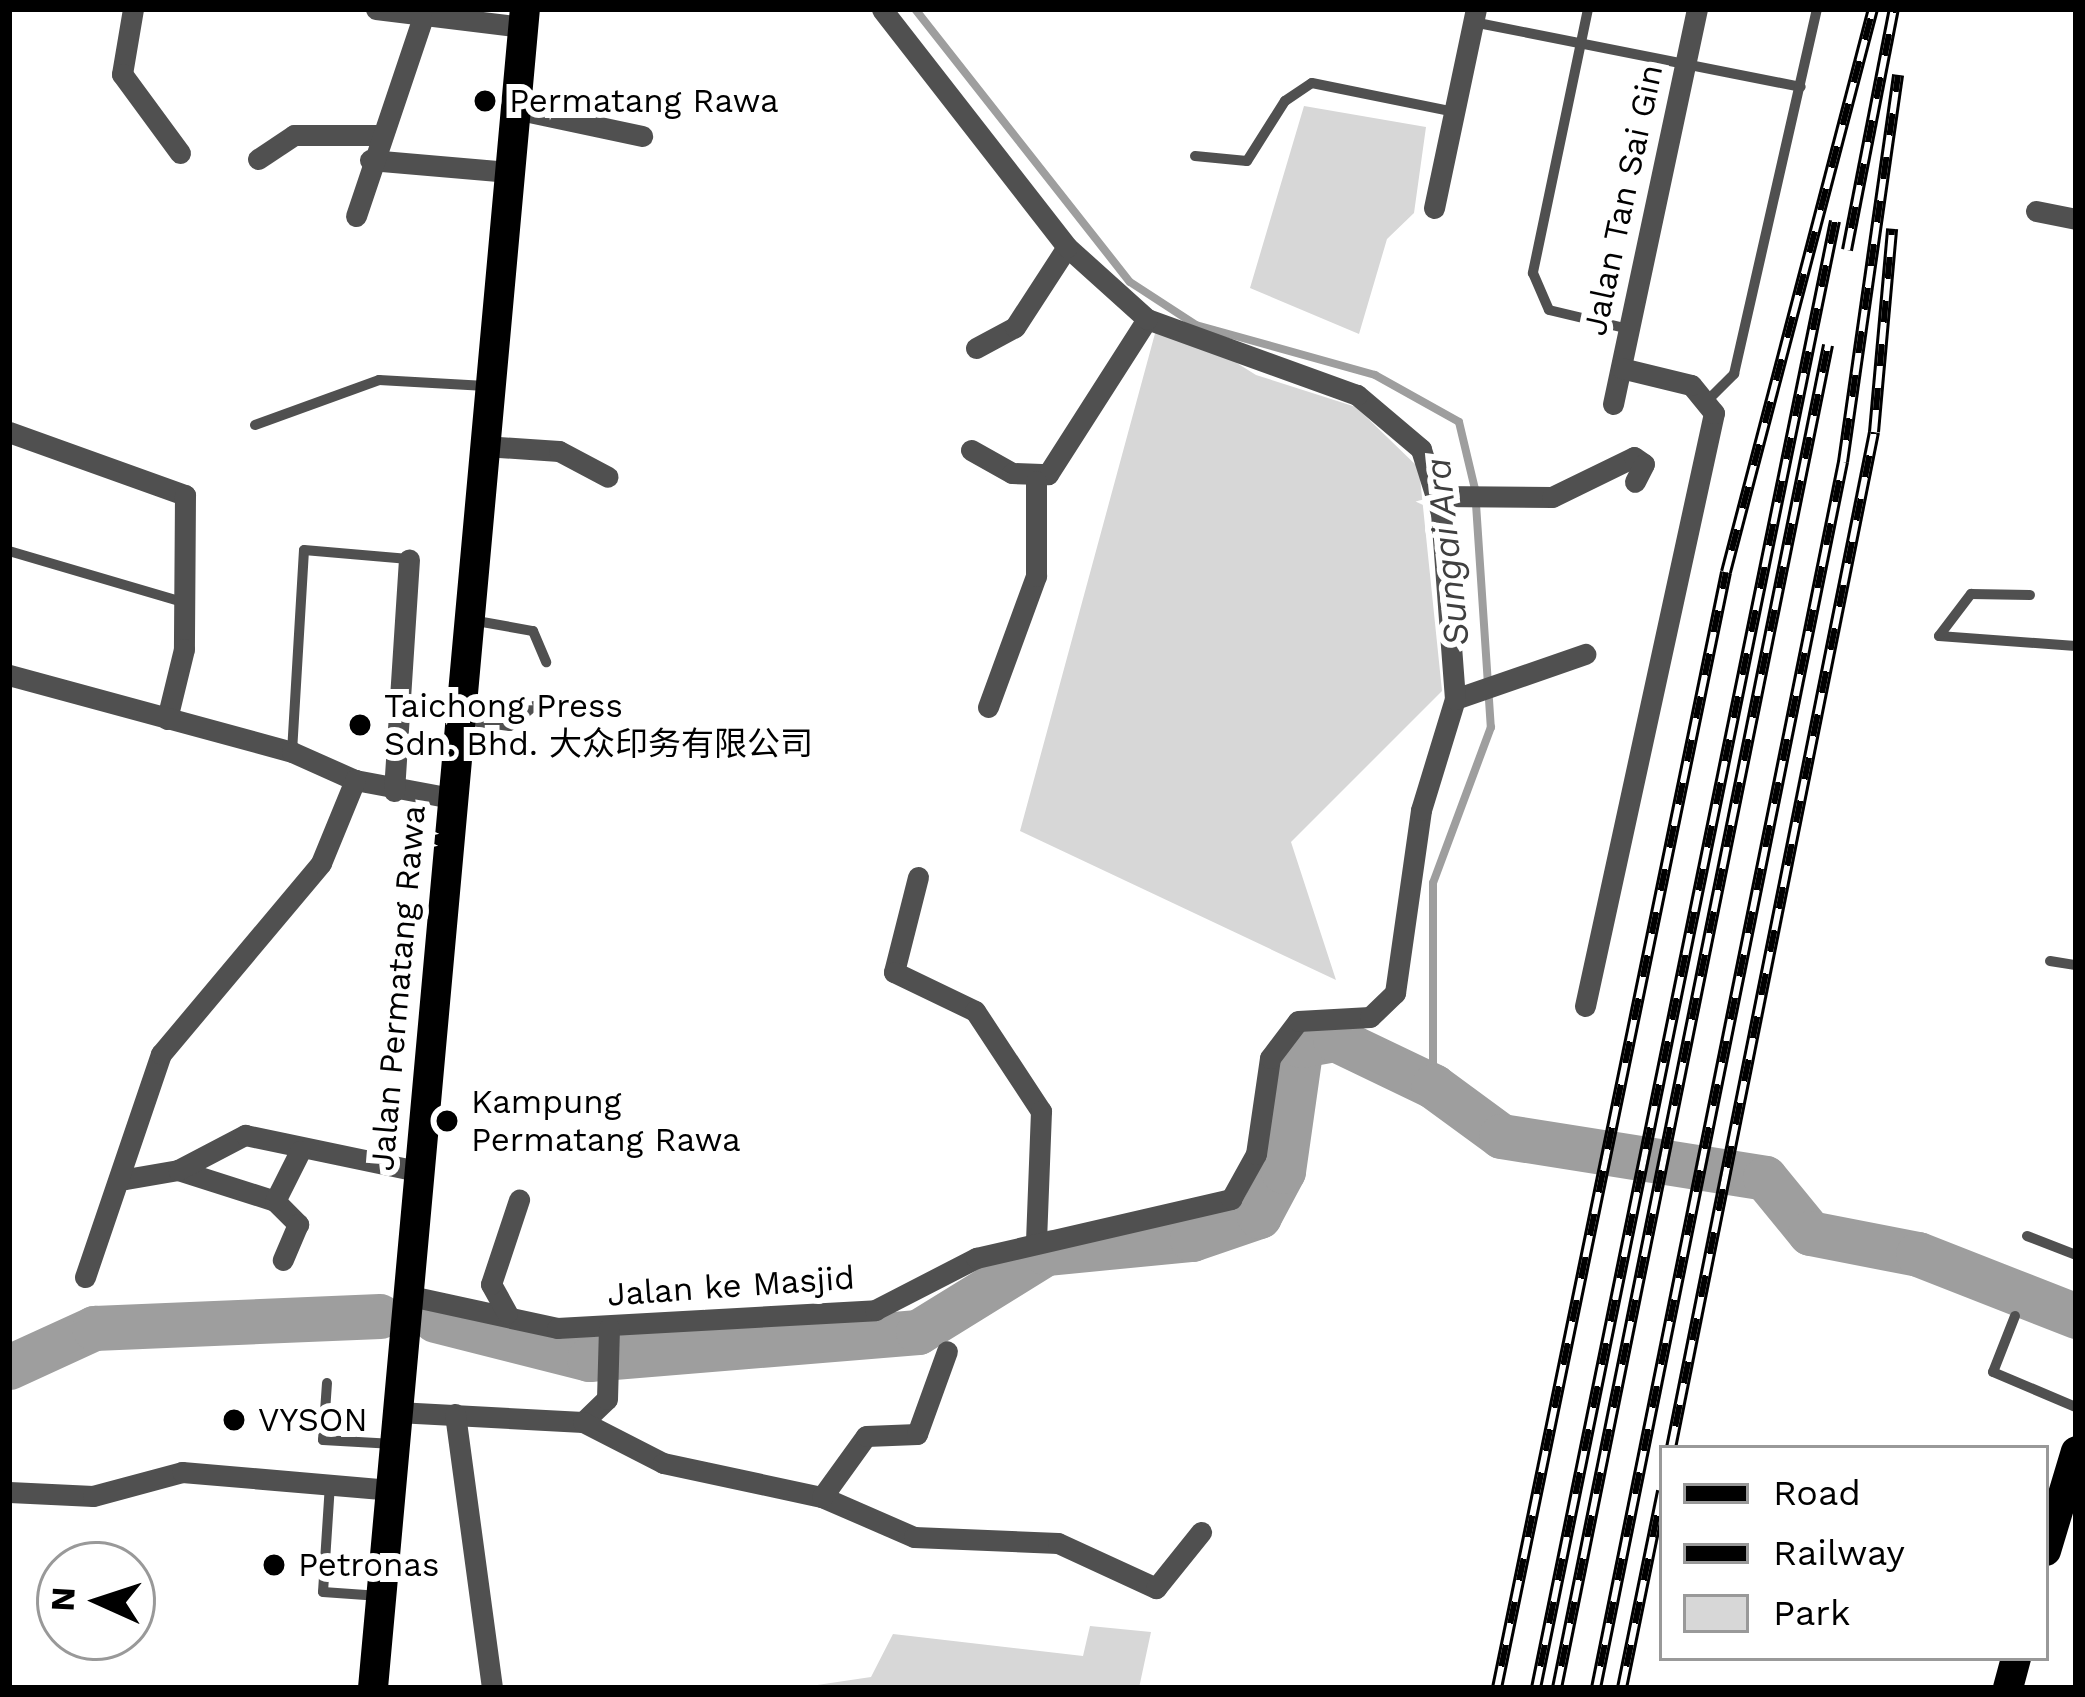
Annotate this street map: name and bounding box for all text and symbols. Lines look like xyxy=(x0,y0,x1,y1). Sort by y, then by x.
street label: Jalan Tan Sai Gin xyxy=(1575,61,1671,339)
place label: Permatang Rawa xyxy=(509,81,779,121)
marker: Permatang Rawa xyxy=(472,88,498,114)
water label: Sungai Ara xyxy=(1417,455,1479,649)
place label: Taichong Press Sdn. Bhd. 大众印务有限公司 xyxy=(384,686,813,764)
marker: Taichong Press Sdn. Bhd. 大众印务有限公司 xyxy=(347,712,373,738)
street label: Jalan Permatang Rawa xyxy=(362,804,434,1172)
place label: Kampung Permatang Rawa xyxy=(471,1082,741,1160)
marker: Kampung Permatang Rawa xyxy=(434,1108,460,1134)
street label: Jalan ke Masjid xyxy=(606,1258,856,1314)
place label: VYSON xyxy=(258,1400,368,1440)
marker: VYSON xyxy=(221,1407,247,1433)
legend xyxy=(1659,1445,2049,1661)
text: Road xyxy=(1773,1472,1861,1514)
text: Railway xyxy=(1773,1532,1905,1574)
north arrow xyxy=(36,1541,156,1661)
place label: Petronas xyxy=(298,1545,439,1585)
marker: Petronas xyxy=(261,1552,287,1578)
text: N xyxy=(42,1586,83,1612)
text: Park xyxy=(1773,1592,1850,1634)

